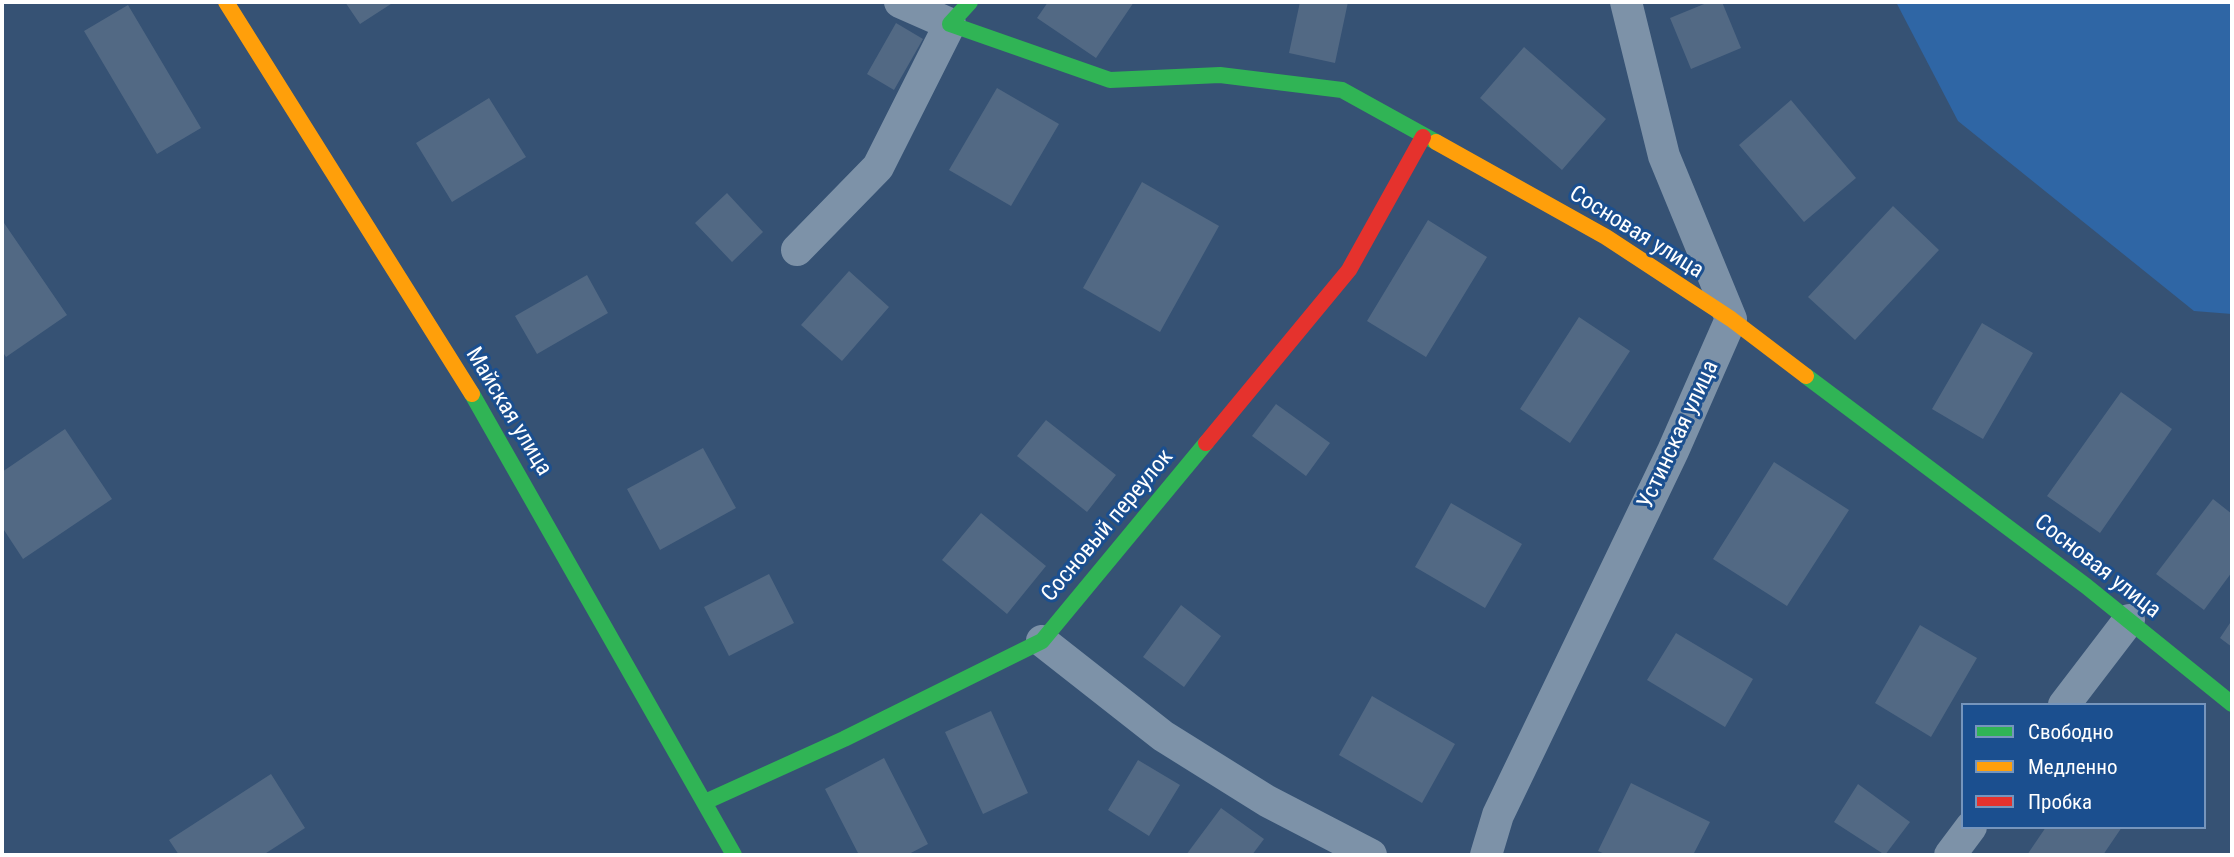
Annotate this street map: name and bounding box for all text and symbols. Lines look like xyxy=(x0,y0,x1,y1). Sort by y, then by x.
street label: Сосновая улица xyxy=(1564,181,1708,285)
street label: Майская улица xyxy=(459,343,557,481)
street label: Устинская улица xyxy=(1633,356,1725,514)
street label: Сосновый переулок xyxy=(1036,444,1180,608)
street label: Сосновая улица xyxy=(2028,509,2166,625)
legend xyxy=(1961,703,2206,829)
text: Свободно xyxy=(2028,720,2114,744)
text: Медленно xyxy=(2028,755,2117,779)
text: Пробка xyxy=(2028,790,2092,814)

